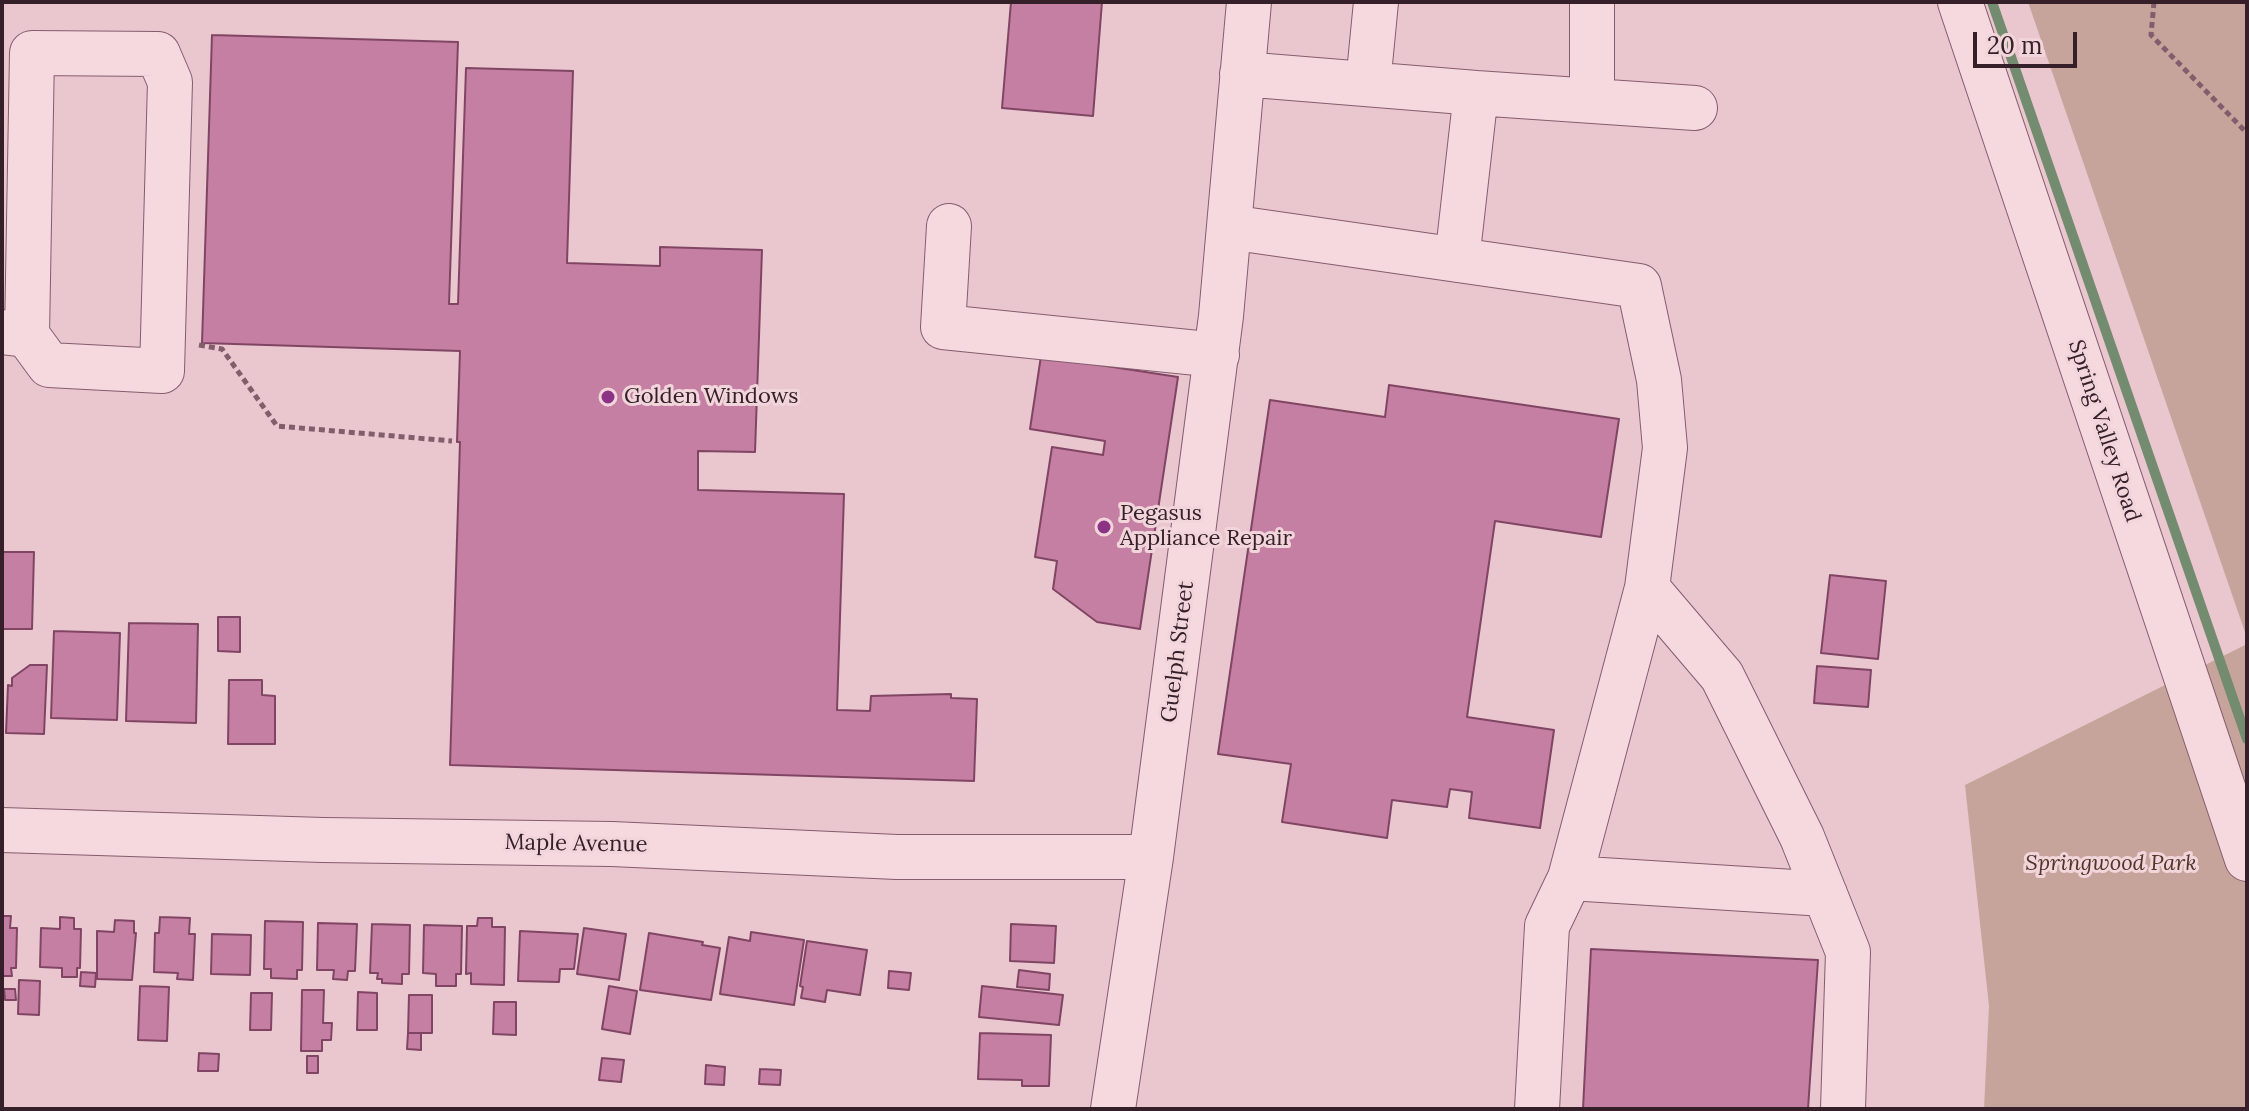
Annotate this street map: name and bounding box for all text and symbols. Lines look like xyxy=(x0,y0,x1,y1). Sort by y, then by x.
scale bar xyxy=(1977,16,2081,66)
text: 20 m xyxy=(1987,30,2043,61)
street label: Spring Valley Road xyxy=(2062,337,2146,525)
place label: Golden Windows xyxy=(624,384,798,410)
marker: Golden Windows xyxy=(599,388,617,406)
place label: Pegasus Appliance Repair xyxy=(1120,501,1292,552)
marker: Pegasus Appliance Repair xyxy=(1095,518,1113,536)
street label: Guelph Street xyxy=(1156,580,1200,724)
street label: Maple Avenue xyxy=(504,830,648,858)
park label: Springwood Park xyxy=(2025,851,2197,877)

